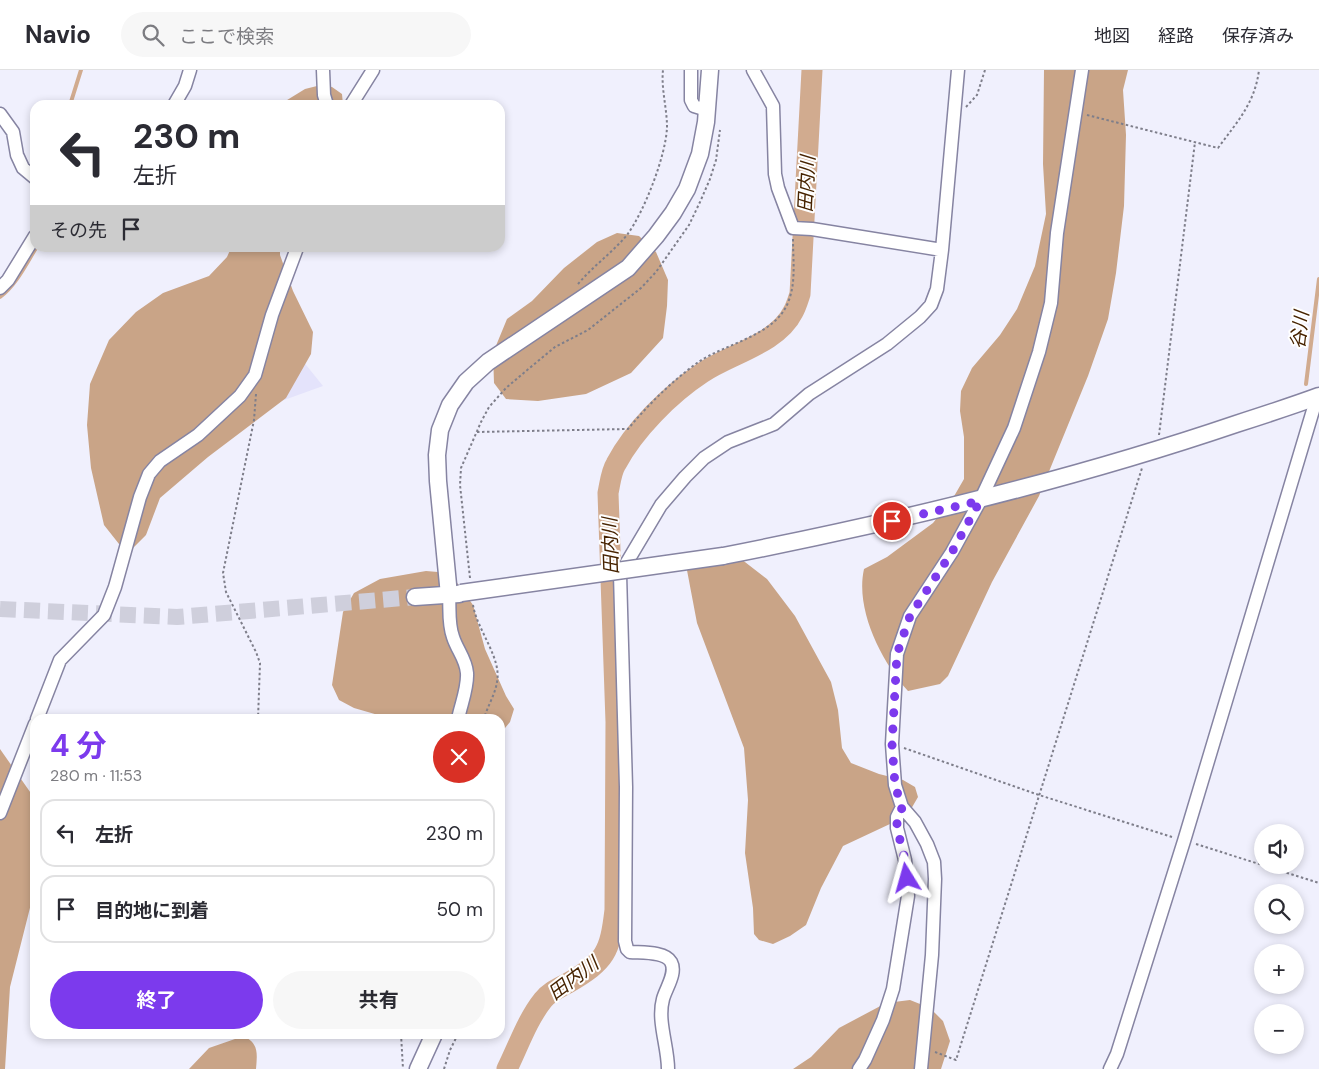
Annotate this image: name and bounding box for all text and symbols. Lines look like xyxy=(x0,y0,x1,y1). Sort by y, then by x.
search box xyxy=(121,12,471,57)
text: Navio xyxy=(25,19,91,50)
icon: search xyxy=(139,21,167,49)
text: ここで検索 xyxy=(179,24,274,49)
text: 地図 xyxy=(1094,24,1130,48)
text: 経路 xyxy=(1158,24,1194,48)
text: 保存済み xyxy=(1222,24,1294,48)
text: 230 m xyxy=(133,113,240,159)
icon: left xyxy=(50,120,115,185)
water label: 田内川 xyxy=(793,153,821,213)
text: 左折 xyxy=(133,161,177,190)
icon: arrive xyxy=(117,215,145,243)
text: その先 xyxy=(50,218,107,243)
water label: 谷川 xyxy=(1285,308,1314,350)
pin xyxy=(871,500,913,542)
icon: arrive xyxy=(878,507,906,535)
water label: 田内川 xyxy=(597,515,624,575)
text: 4 分 xyxy=(50,726,107,765)
button: close xyxy=(433,731,485,783)
text: 280 m · 11:53 xyxy=(50,765,142,786)
icon: left xyxy=(52,819,80,847)
text: 230 m xyxy=(426,821,483,846)
text: 左折 xyxy=(95,822,133,847)
map controls xyxy=(1254,824,1304,1054)
button: sound xyxy=(1254,824,1304,874)
position arrow xyxy=(880,851,932,903)
button: search xyxy=(1254,884,1304,934)
icon: arrive xyxy=(52,895,80,923)
text: 50 m xyxy=(436,897,483,922)
text: 目的地に到着 xyxy=(95,898,209,923)
button: + xyxy=(1254,944,1304,994)
water label: 田内川 xyxy=(543,950,605,1006)
button: 終了 xyxy=(50,971,263,1029)
button: 共有 xyxy=(273,971,485,1029)
button: − xyxy=(1254,1004,1304,1054)

